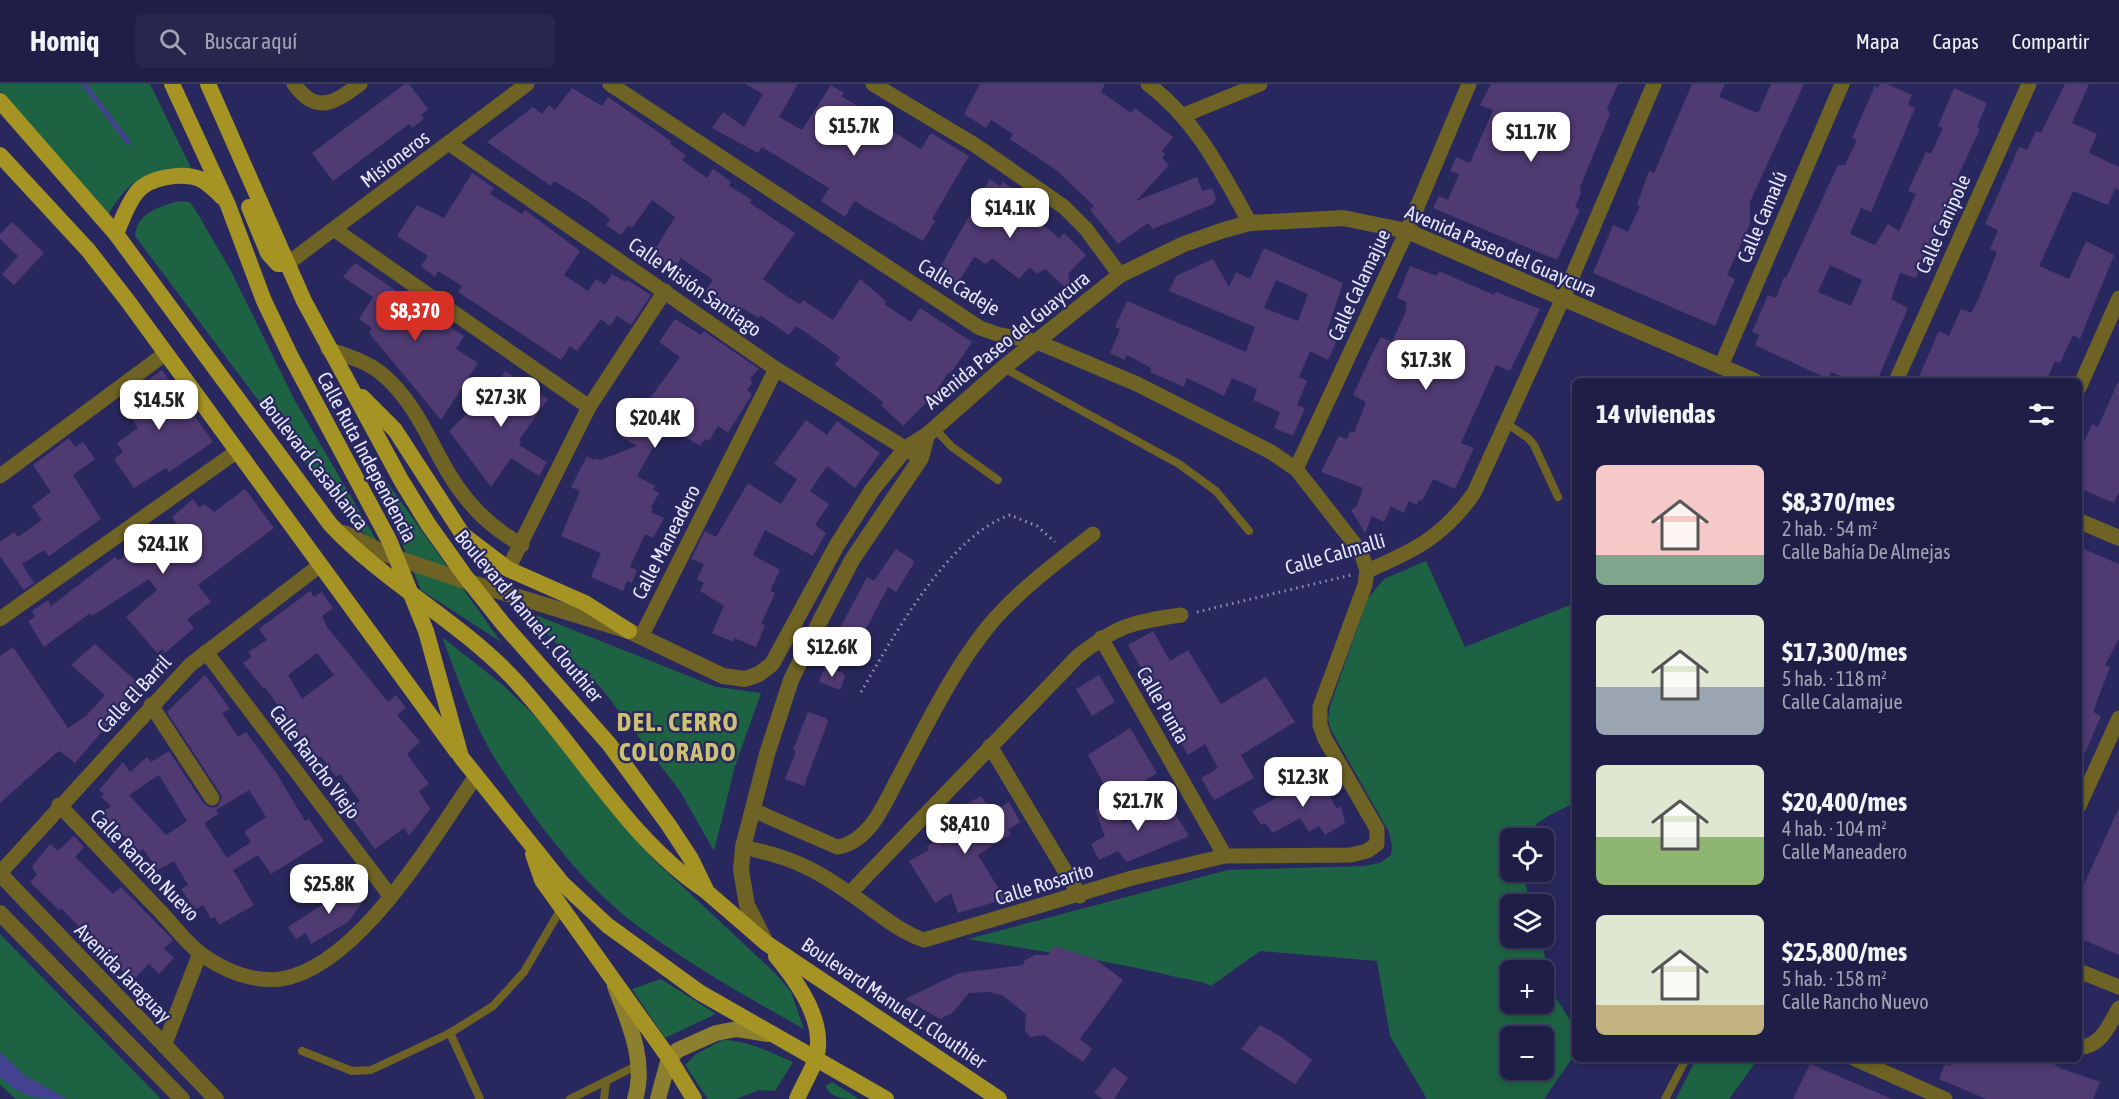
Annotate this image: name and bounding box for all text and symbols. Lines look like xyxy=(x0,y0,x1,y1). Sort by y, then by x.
search box xyxy=(135,14,555,68)
text: Homiq xyxy=(30,25,99,57)
icon: search xyxy=(156,25,189,58)
text: Buscar aquí xyxy=(204,28,297,54)
text: Mapa xyxy=(1856,29,1899,53)
text: Capas xyxy=(1932,29,1979,53)
text: Compartir xyxy=(2012,29,2089,53)
pin: $15.7K xyxy=(805,106,903,157)
pin: $11.7K xyxy=(1482,112,1580,163)
text: $15.7K xyxy=(829,114,879,137)
text: $11.7K xyxy=(1506,120,1556,143)
street label: Misioneros xyxy=(356,125,434,192)
street label: Calle Camalú xyxy=(1732,167,1791,266)
street label: Calle Canipole xyxy=(1910,171,1975,277)
pin: $14.1K xyxy=(961,188,1059,239)
text: $14.1K xyxy=(985,196,1035,219)
street label: Avenida Paseo del Guaycura xyxy=(1402,200,1600,301)
street label: Calle Calamajue xyxy=(1323,225,1394,344)
street label: Calle Misión Santiago xyxy=(625,232,766,341)
street label: Calle Cadeje xyxy=(914,253,1004,320)
street label: Avenida Paseo del Guaycura xyxy=(920,266,1094,413)
pin: $8,370 xyxy=(366,291,464,342)
text: $8,370 xyxy=(390,299,440,322)
pin: $17.3K xyxy=(1377,340,1475,391)
text: $17.3K xyxy=(1401,348,1451,371)
street label: Calle Ruta Independencia xyxy=(313,368,422,546)
pin: $27.3K xyxy=(452,377,550,428)
pin: $14.5K xyxy=(110,380,208,431)
text: $27.3K xyxy=(476,385,526,408)
text: $14.5K xyxy=(134,388,184,411)
street label: Boulevard Casablanca xyxy=(255,391,374,534)
pin: $20.4K xyxy=(606,398,704,449)
icon: filters xyxy=(2025,398,2058,431)
text: 14 viviendas xyxy=(1596,399,1715,429)
text: $20.4K xyxy=(630,406,680,429)
street label: Calle Maneadero xyxy=(627,481,704,603)
text: $8,370/mes xyxy=(1782,487,1895,517)
icon: home xyxy=(1644,489,1716,561)
text: 2 hab. · 54 m² xyxy=(1782,517,1877,540)
pin: $24.1K xyxy=(114,524,212,575)
street label: Boulevard Manuel J. Clouthier xyxy=(451,525,609,707)
street label: Calle Calmalli xyxy=(1282,528,1388,579)
text: $24.1K xyxy=(138,532,188,555)
text: Calle Bahía De Almejas xyxy=(1782,540,1950,563)
pin: $12.6K xyxy=(783,627,881,678)
text: $12.6K xyxy=(807,635,857,658)
text: $17,300/mes xyxy=(1782,637,1907,667)
icon: home xyxy=(1644,639,1716,711)
street label: Calle El Barril xyxy=(92,650,176,737)
street label: Calle Punta xyxy=(1132,662,1195,747)
text: 5 hab. · 118 m² xyxy=(1782,667,1887,690)
text: Calle Calamajue xyxy=(1782,690,1902,713)
street label: Calle Rancho Viejo xyxy=(265,700,366,823)
district label: DEL. CERRO COLORADO xyxy=(617,707,739,767)
pin: $12.3K xyxy=(1254,757,1352,808)
text: $12.3K xyxy=(1278,765,1328,788)
pin: $21.7K xyxy=(1089,781,1187,832)
text: $20,400/mes xyxy=(1782,787,1907,817)
text: $21.7K xyxy=(1113,789,1163,812)
icon: home xyxy=(1644,789,1716,861)
street label: Calle Rancho Nuevo xyxy=(86,804,205,925)
pin: $8,410 xyxy=(916,804,1014,855)
text: $8,410 xyxy=(940,812,990,835)
text: 4 hab. · 104 m² xyxy=(1782,817,1887,840)
map controls xyxy=(1500,828,1554,1080)
button: locate xyxy=(1500,828,1554,882)
text: Calle Maneadero xyxy=(1782,840,1907,863)
street label: Calle Rosarito xyxy=(992,858,1096,909)
pin: $25.8K xyxy=(280,864,378,915)
text: $25.8K xyxy=(304,872,354,895)
button: layers xyxy=(1500,894,1554,948)
street label: Avenida Jaraguay xyxy=(70,918,176,1027)
street label: Boulevard Manuel J. Clouthier xyxy=(798,932,992,1074)
text: $25,800/mes xyxy=(1782,937,1907,967)
icon: home xyxy=(1644,939,1716,1011)
button: + xyxy=(1500,960,1554,1014)
text: 5 hab. · 158 m² xyxy=(1782,967,1887,990)
text: Calle Rancho Nuevo xyxy=(1782,990,1929,1013)
button: − xyxy=(1500,1026,1554,1080)

